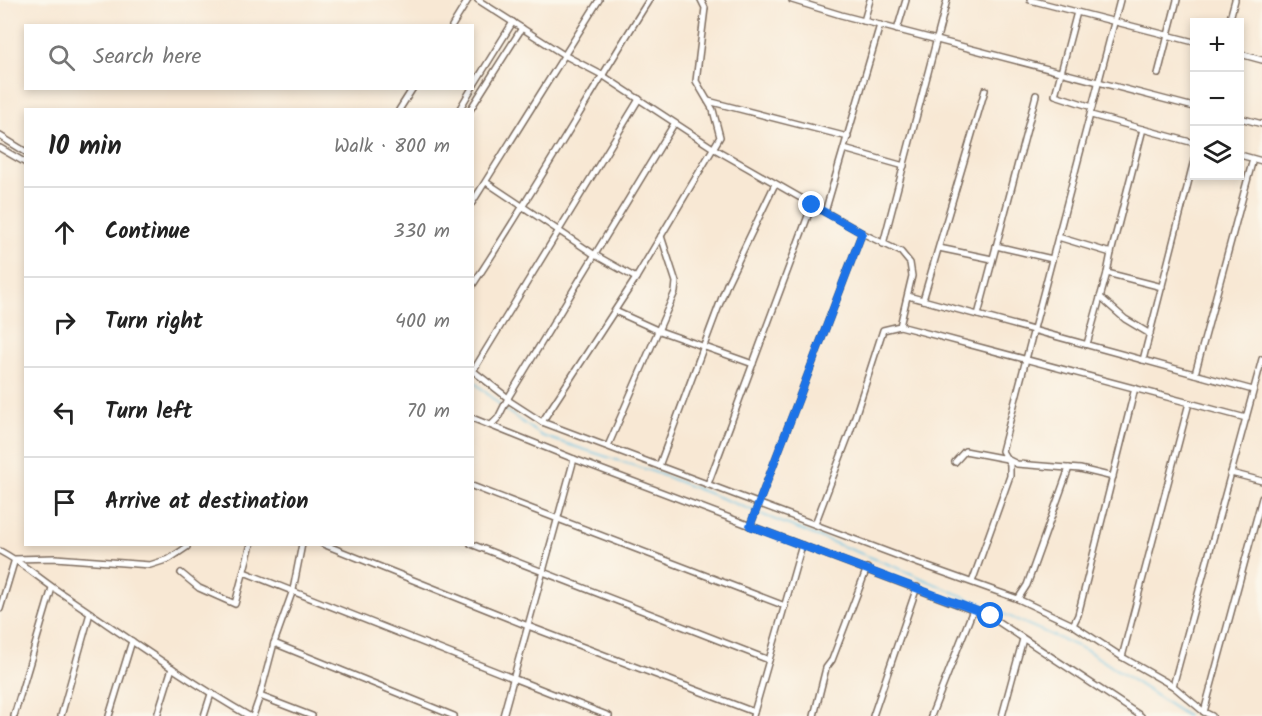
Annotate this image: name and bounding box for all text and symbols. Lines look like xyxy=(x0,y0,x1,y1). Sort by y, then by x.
map controls xyxy=(1190,18,1244,180)
button: + xyxy=(1190,18,1244,72)
search box xyxy=(24,24,474,90)
text: Search here xyxy=(93,40,201,75)
icon: search xyxy=(45,41,78,74)
button: − xyxy=(1190,72,1244,126)
text: 10 min xyxy=(48,126,122,168)
button: layers xyxy=(1190,126,1244,180)
text: Walk · 800 m xyxy=(334,131,450,163)
route end xyxy=(798,191,824,217)
text: Continue xyxy=(105,215,190,250)
icon: ahead xyxy=(48,216,81,249)
text: 330 m xyxy=(393,216,450,248)
text: Turn right xyxy=(105,305,203,340)
icon: right xyxy=(48,306,81,339)
text: 400 m xyxy=(395,306,450,338)
text: Turn left xyxy=(105,395,192,430)
icon: left xyxy=(48,396,81,429)
text: 70 m xyxy=(407,396,450,428)
text: Arrive at destination xyxy=(105,485,308,520)
icon: arrive xyxy=(48,486,81,519)
route start xyxy=(977,602,1003,628)

